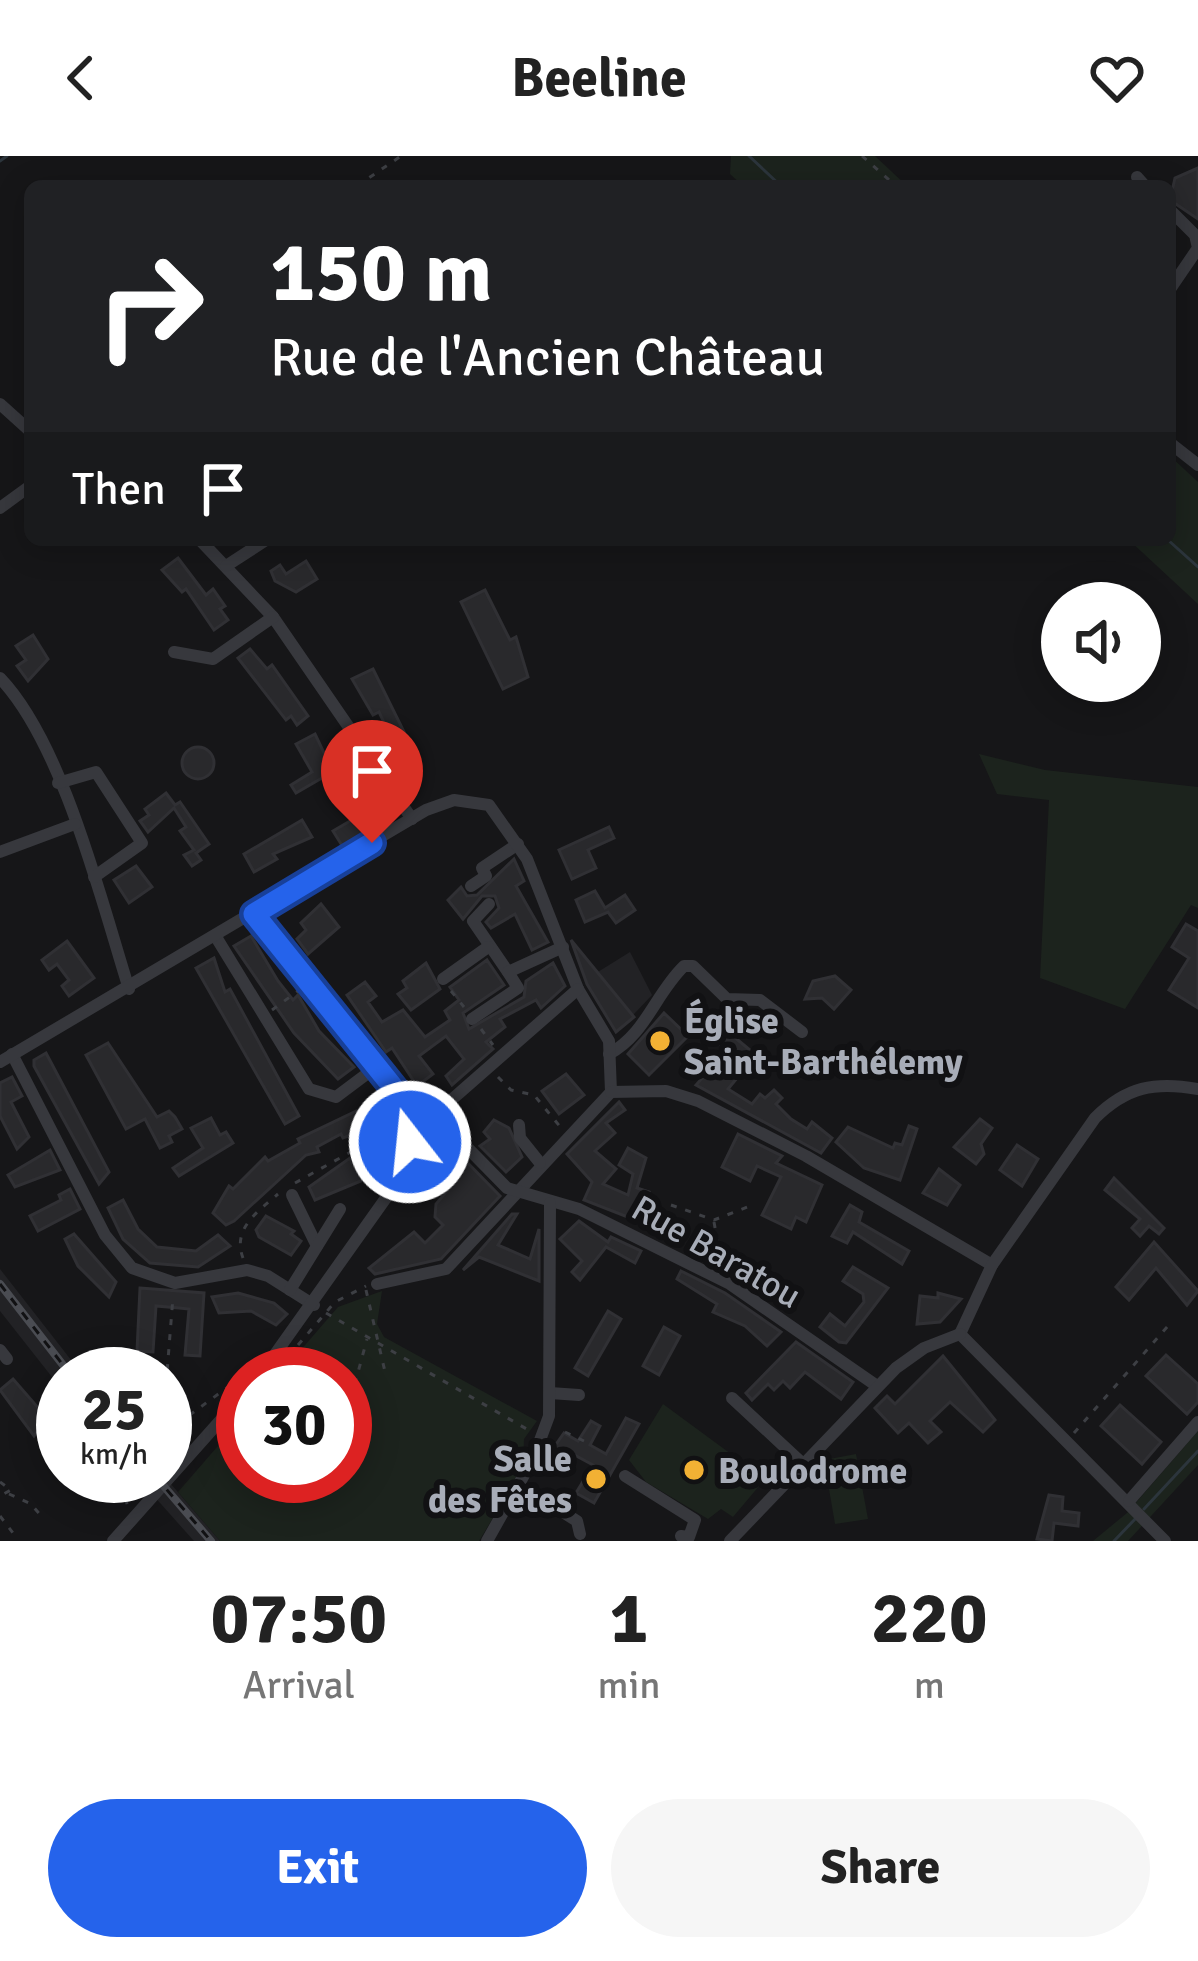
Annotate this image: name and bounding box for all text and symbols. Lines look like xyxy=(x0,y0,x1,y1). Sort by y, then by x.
icon: back xyxy=(48,45,114,111)
text: Beeline xyxy=(511,45,687,112)
icon: heart xyxy=(1084,45,1150,111)
text: 150 m xyxy=(270,221,492,325)
icon: right xyxy=(72,228,228,384)
text: Rue de l'Ancien Château xyxy=(270,324,825,391)
icon: arrive xyxy=(190,456,256,522)
text: Then xyxy=(72,462,166,517)
map controls xyxy=(1041,582,1161,702)
button: sound xyxy=(1041,582,1161,702)
pin xyxy=(321,720,423,843)
icon: arrive xyxy=(339,738,405,804)
place label: Église Saint-Barthélemy xyxy=(684,998,963,1085)
marker: Église Saint-Barthélemy xyxy=(647,1028,673,1054)
position arrow xyxy=(347,1079,473,1205)
street label: Rue Baratou xyxy=(624,1186,809,1319)
speed limit sign: 30 xyxy=(216,1347,372,1503)
text: 25 xyxy=(82,1373,146,1447)
text: km/h xyxy=(80,1436,148,1473)
place label: Salle des Fêtes xyxy=(428,1437,572,1523)
place label: Boulodrome xyxy=(718,1449,907,1494)
marker: Boulodrome xyxy=(681,1457,707,1483)
marker: Salle des Fêtes xyxy=(583,1466,609,1492)
text: 07:50 xyxy=(210,1574,387,1663)
text: 1 xyxy=(610,1574,648,1663)
text: 220 xyxy=(871,1574,988,1663)
text: Arrival xyxy=(243,1661,355,1709)
text: min xyxy=(598,1661,661,1709)
text: m xyxy=(914,1661,945,1709)
button: Exit xyxy=(48,1799,587,1937)
button: Share xyxy=(611,1799,1150,1937)

